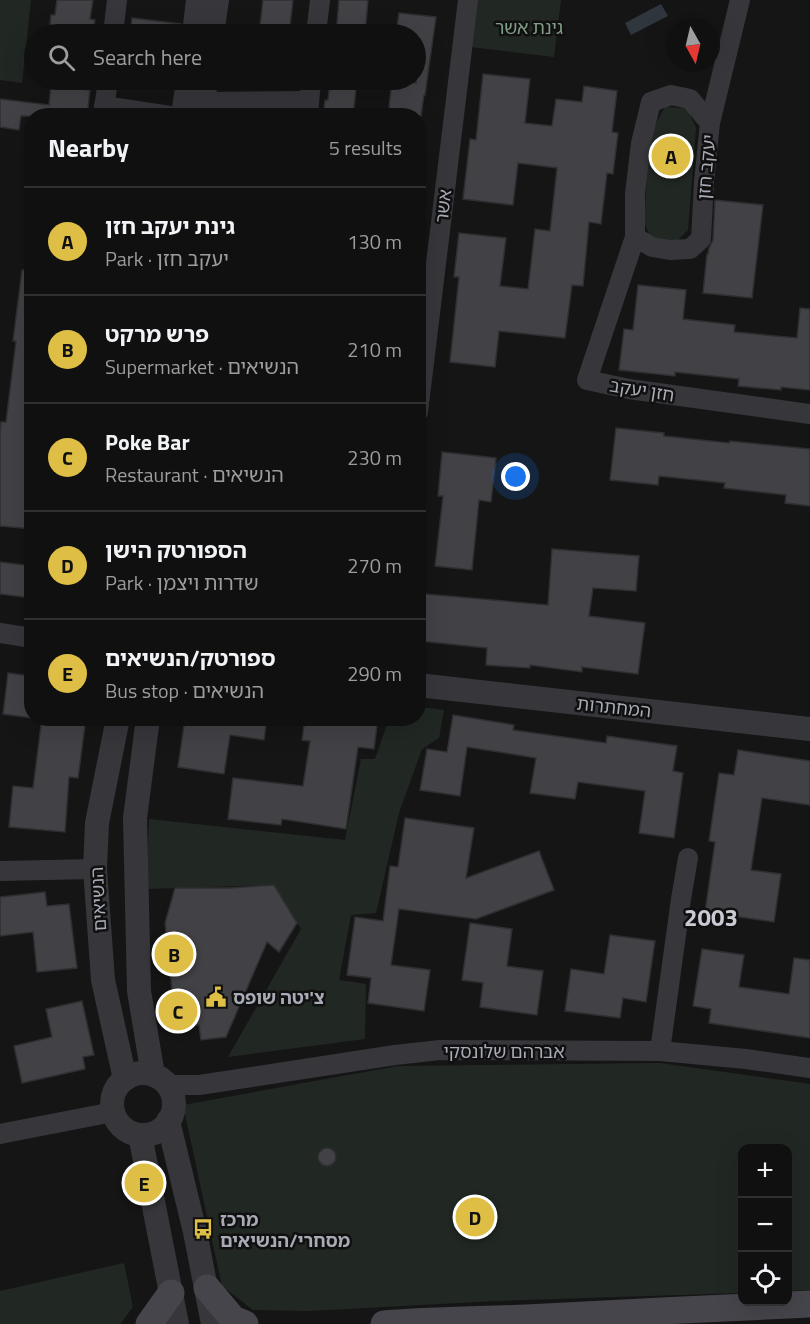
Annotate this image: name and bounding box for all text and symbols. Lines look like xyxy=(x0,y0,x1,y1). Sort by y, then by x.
park label: גינת אשר xyxy=(495,14,563,41)
north arrow xyxy=(666,18,720,72)
search box xyxy=(24,24,426,90)
text: Search here xyxy=(93,40,202,74)
icon: search xyxy=(45,41,78,74)
text: Nearby xyxy=(48,128,129,167)
text: 5 results xyxy=(329,132,402,163)
street label: יעקב חזן xyxy=(690,133,722,201)
pin: A xyxy=(652,134,690,178)
street label: אשר xyxy=(428,188,458,224)
text: גינת יעקב חזן xyxy=(105,209,235,243)
text: A xyxy=(61,226,74,257)
text: 130 m xyxy=(347,226,402,257)
text: Park · יעקב חזן xyxy=(105,243,229,274)
text: פרש מרקט xyxy=(105,317,209,351)
text: B xyxy=(61,334,74,365)
text: 210 m xyxy=(347,334,402,365)
text: Supermarket · הנשיאים xyxy=(105,351,299,382)
street label: חזן יעקב xyxy=(608,372,676,408)
text: Poke Bar xyxy=(105,425,190,459)
text: C xyxy=(62,442,73,473)
text: 230 m xyxy=(347,442,402,473)
text: Restaurant · הנשיאים xyxy=(105,459,284,490)
your location xyxy=(501,462,530,491)
text: הספורטק הישן xyxy=(105,533,247,567)
text: D xyxy=(61,550,74,581)
text: 270 m xyxy=(347,550,402,581)
text: Park · שדרות ויצמן xyxy=(105,567,259,598)
text: ספורטק/הנשיאים xyxy=(105,641,276,675)
text: E xyxy=(62,658,73,689)
text: 290 m xyxy=(347,658,402,689)
text: Bus stop · הנשיאים xyxy=(105,675,264,706)
street label: המחתרות xyxy=(576,690,652,724)
street label: הנשיאים xyxy=(83,866,113,932)
district label: 2003 xyxy=(684,899,738,935)
pin: B xyxy=(154,932,194,976)
place label: צ'יטה שופס xyxy=(233,984,325,1011)
public building icon: צ'יטה שופס xyxy=(204,985,228,1009)
pin: C xyxy=(158,988,198,1034)
street label: אברהם שלונסקי xyxy=(443,1038,565,1065)
map controls xyxy=(738,1144,792,1306)
button: + xyxy=(738,1144,792,1198)
pin: E xyxy=(124,1160,164,1206)
pin: D xyxy=(456,1194,494,1240)
button: − xyxy=(738,1198,792,1252)
place label: מרכז מסחרי/הנשיאים xyxy=(220,1206,350,1254)
bus stop icon: מרכז מסחרי/הנשיאים xyxy=(191,1217,215,1241)
button: locate xyxy=(738,1252,792,1306)

